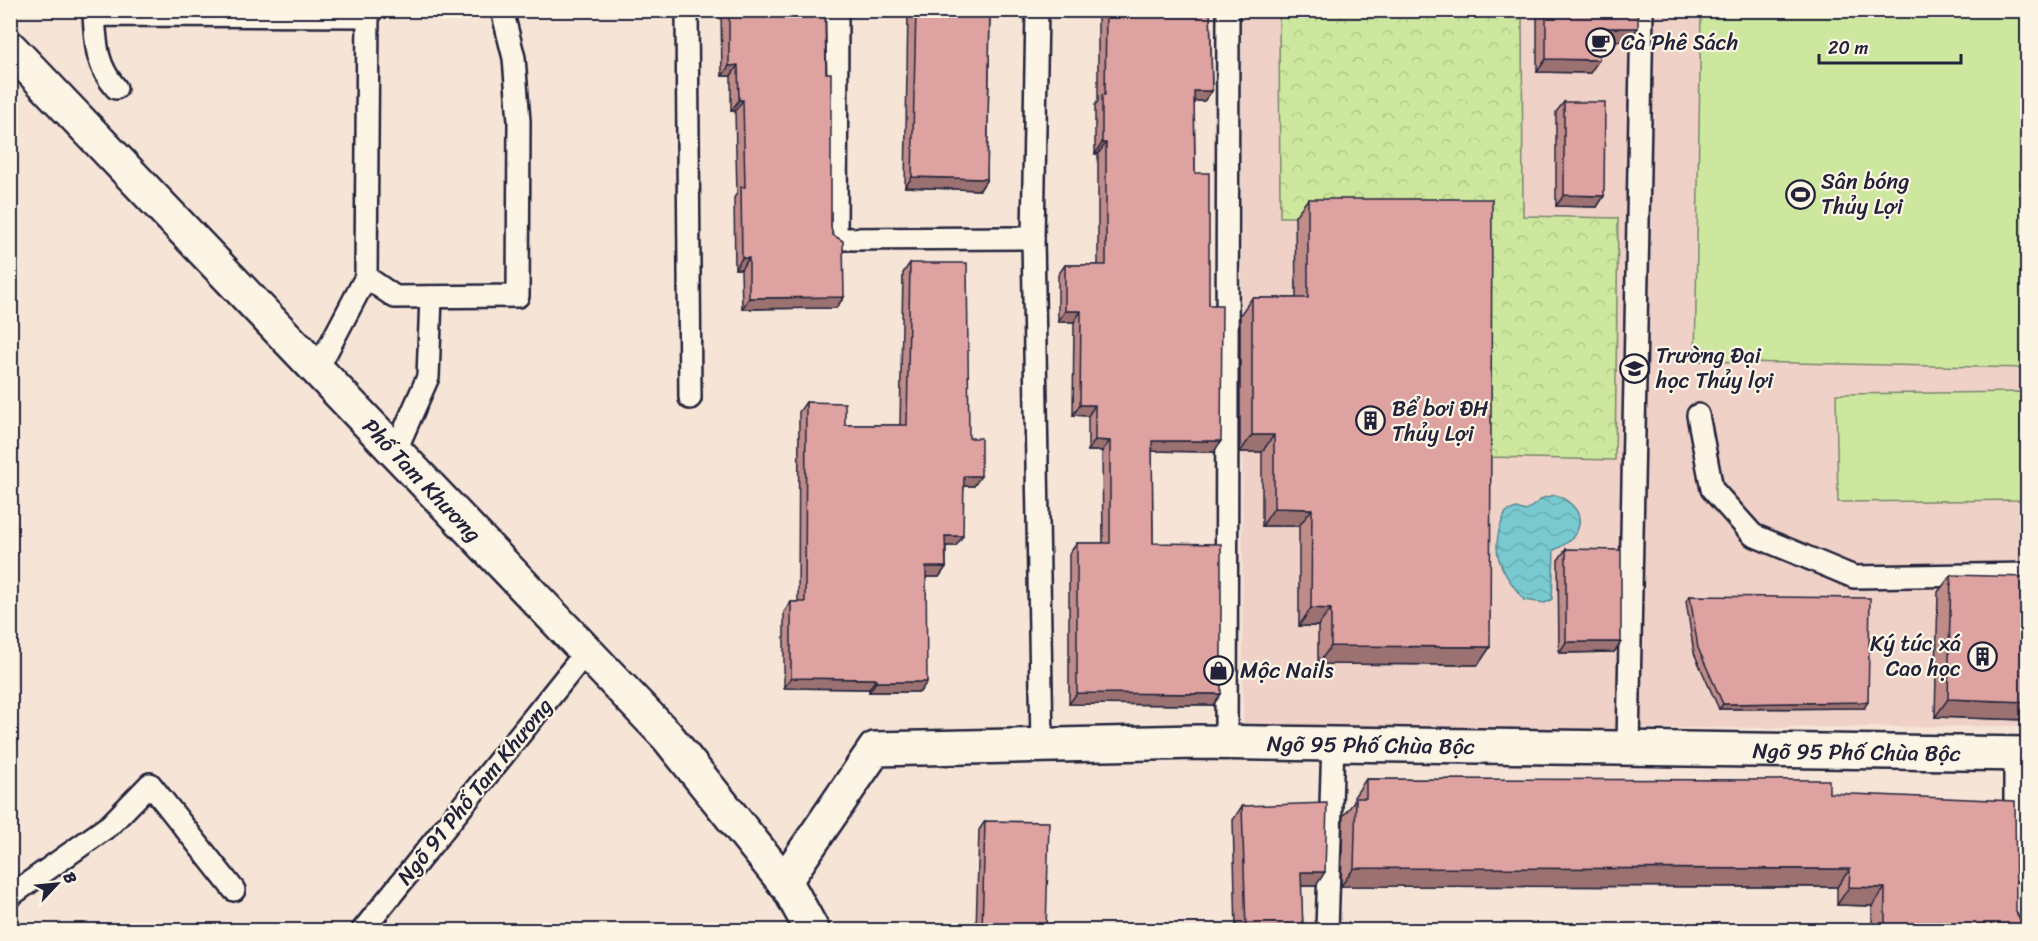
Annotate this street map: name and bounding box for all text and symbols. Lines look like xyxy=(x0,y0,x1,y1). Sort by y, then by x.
place label: Cà Phê Sách xyxy=(1621,23,1738,62)
cafe icon: Cà Phê Sách xyxy=(1584,26,1616,58)
scale bar xyxy=(1819,27,1962,65)
text: 20 m xyxy=(1828,32,1868,64)
place label: Sân bóng Thủy Lợi xyxy=(1821,162,1909,226)
sports icon: Sân bóng Thủy Lợi xyxy=(1784,178,1816,210)
place label: Trường Đại học Thủy lợi xyxy=(1655,336,1774,400)
school or university icon: Trường Đại học Thủy lợi xyxy=(1619,352,1651,384)
place label: Bể bơi ĐH Thủy Lợi xyxy=(1392,389,1489,453)
building icon: Bể bơi ĐH Thủy Lợi xyxy=(1355,405,1387,437)
street label: Phố Tam Khương xyxy=(352,409,491,552)
place label: Ký túc xá Cao học xyxy=(1870,624,1961,688)
building icon: Ký túc xá Cao học xyxy=(1966,640,1998,672)
place label: Mộc Nails xyxy=(1240,651,1333,690)
shop icon: Mộc Nails xyxy=(1203,654,1235,686)
street label: Ngõ 91 Phố Tam Khương xyxy=(386,689,563,894)
street label: Ngõ 95 Phố Chùa Bộc xyxy=(1267,724,1475,766)
street label: Ngõ 95 Phố Chùa Bộc xyxy=(1752,731,1961,773)
north arrow xyxy=(27,854,87,914)
text: B xyxy=(55,867,86,889)

